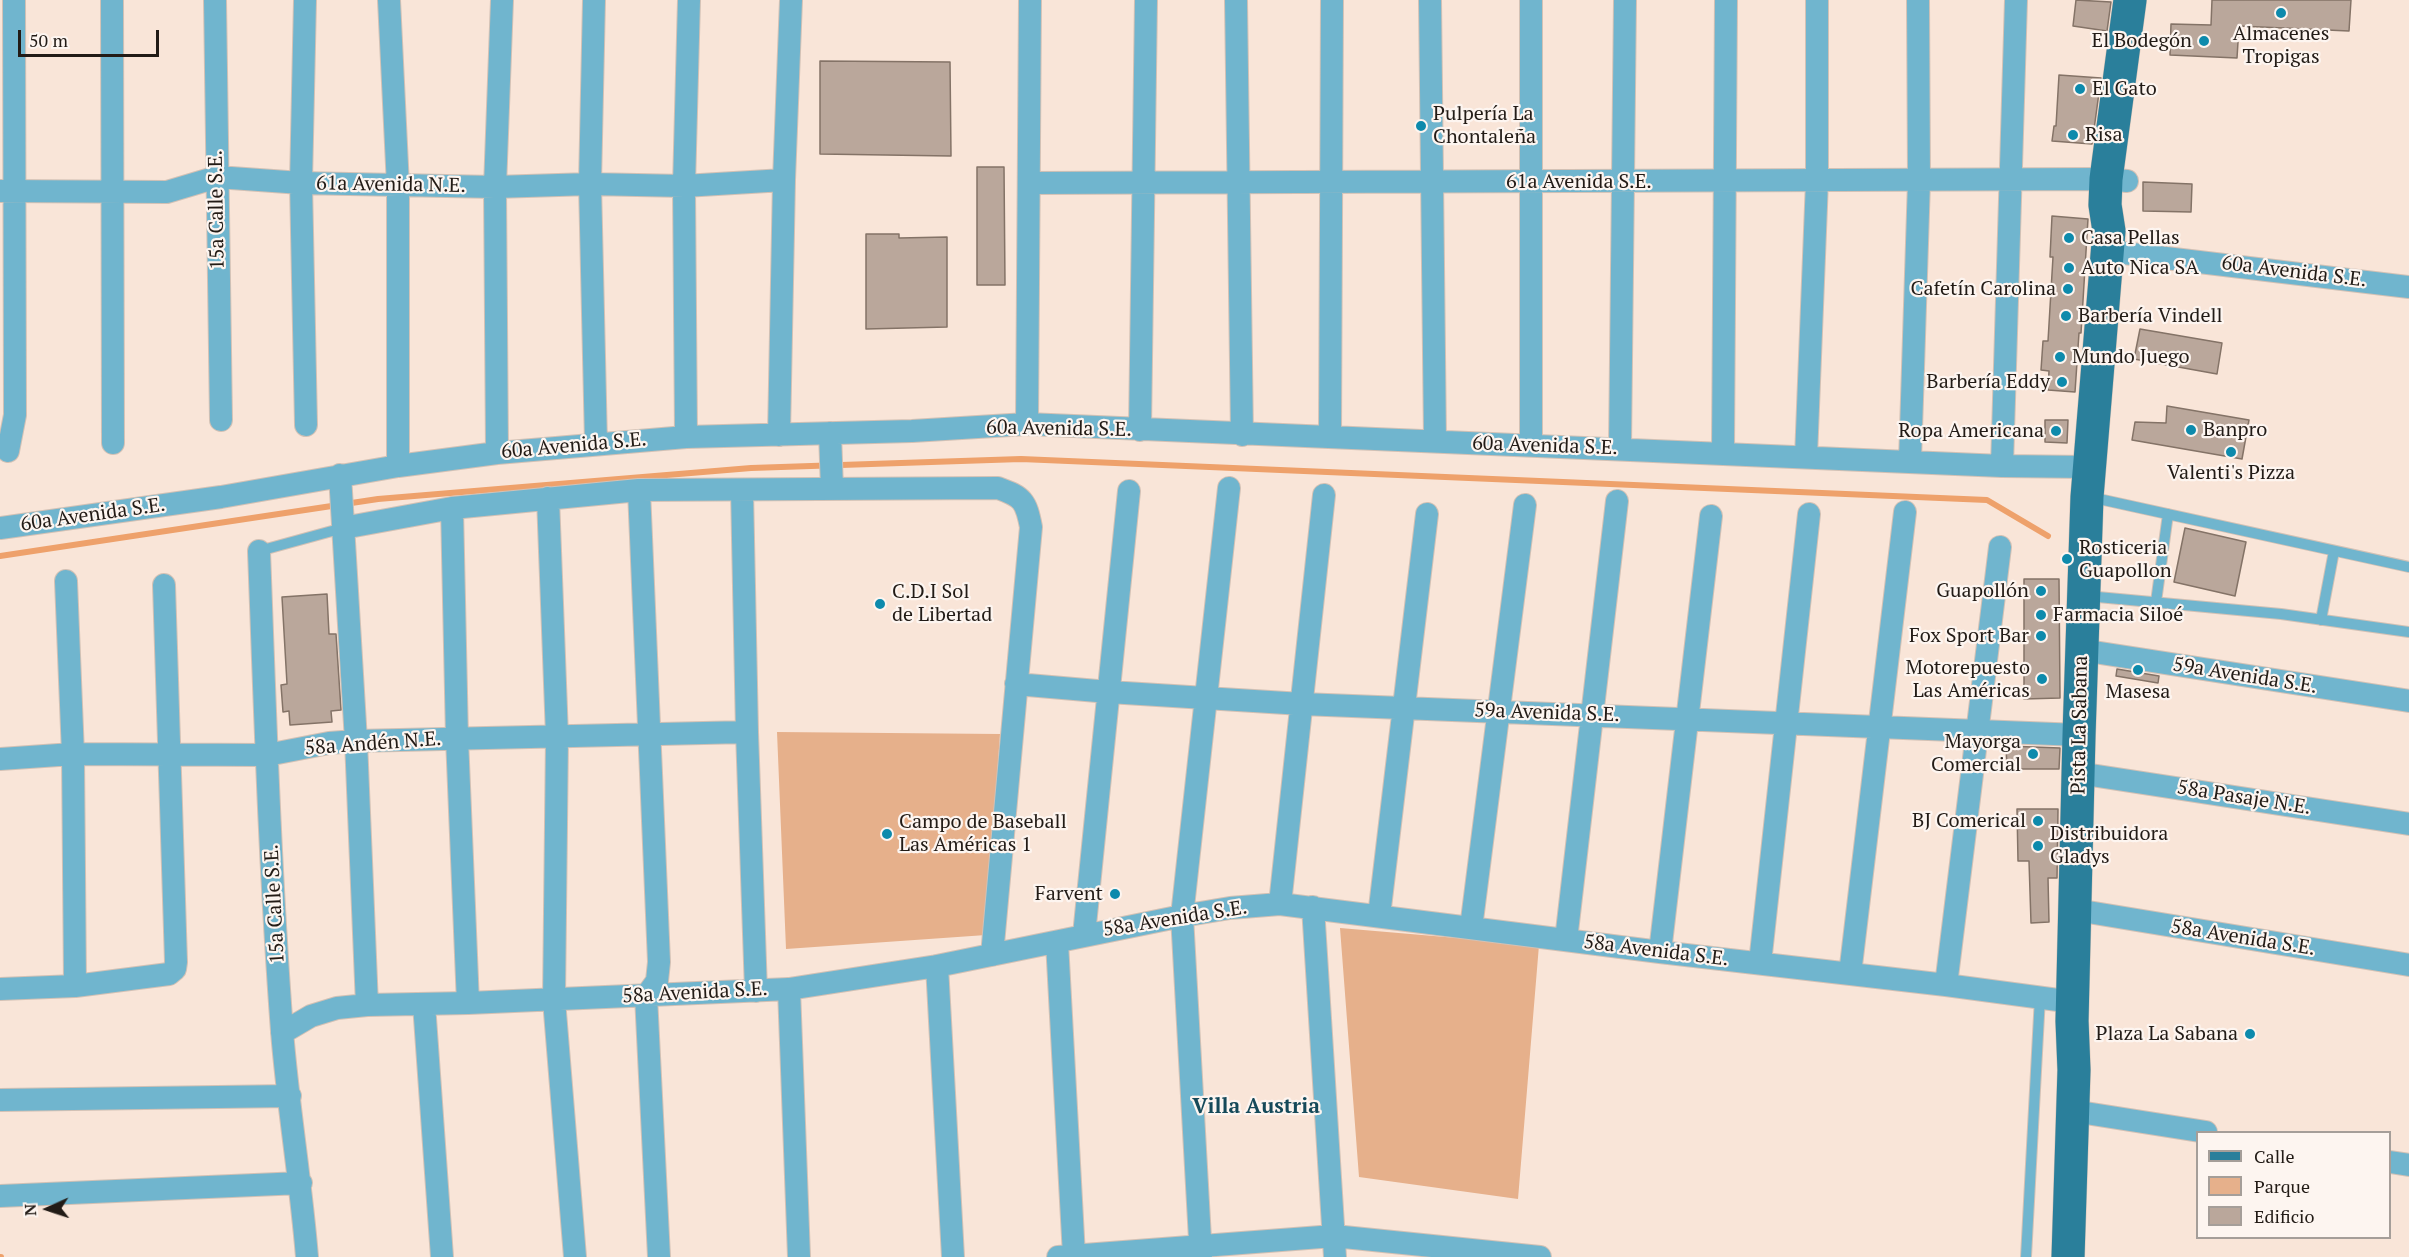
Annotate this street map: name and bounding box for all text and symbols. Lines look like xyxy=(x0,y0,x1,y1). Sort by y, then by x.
marker: Almacenes Tropigas xyxy=(2274,6,2288,20)
scale bar xyxy=(21,18,162,56)
place label: Almacenes Tropigas xyxy=(2233,22,2329,69)
text: 50 m xyxy=(29,28,68,52)
place label: El Bodegón xyxy=(2092,29,2192,53)
marker: El Bodegón xyxy=(2197,34,2211,48)
place label: El Gato xyxy=(2092,77,2157,101)
marker: El Gato xyxy=(2073,82,2087,96)
place label: Pulpería La Chontaleña xyxy=(1433,102,1536,149)
marker: Pulpería La Chontaleña xyxy=(1414,119,1428,133)
place label: Risa xyxy=(2085,123,2123,147)
marker: Risa xyxy=(2066,128,2080,142)
street label: 15a Calle S.E. xyxy=(204,150,230,270)
street label: 61a Avenida S.E. xyxy=(1506,170,1652,194)
street label: 61a Avenida N.E. xyxy=(316,172,466,198)
place label: Casa Pellas xyxy=(2081,226,2180,250)
marker: Casa Pellas xyxy=(2062,231,2076,245)
street label: 60a Avenida S.E. xyxy=(2220,251,2368,293)
place label: Auto Nica SA xyxy=(2081,256,2199,280)
marker: Auto Nica SA xyxy=(2062,261,2076,275)
place label: Cafetín Carolina xyxy=(1911,277,2056,301)
marker: Cafetín Carolina xyxy=(2061,282,2075,296)
place label: Barbería Vindell xyxy=(2078,304,2222,328)
marker: Barbería Vindell xyxy=(2059,309,2073,323)
place label: Mundo Juego xyxy=(2072,345,2190,369)
marker: Mundo Juego xyxy=(2053,350,2067,364)
place label: Barbería Eddy xyxy=(1926,370,2050,394)
marker: Barbería Eddy xyxy=(2055,375,2069,389)
street label: 60a Avenida S.E. xyxy=(986,416,1132,442)
place label: Banpro xyxy=(2203,418,2267,442)
place label: Ropa Americana xyxy=(1898,419,2044,443)
marker: Banpro xyxy=(2184,423,2198,437)
marker: Ropa Americana xyxy=(2049,424,2063,438)
street label: 60a Avenida S.E. xyxy=(500,428,648,464)
street label: 60a Avenida S.E. xyxy=(1472,431,1618,461)
marker: Valenti's Pizza xyxy=(2224,445,2238,459)
place label: Valenti's Pizza xyxy=(2167,461,2295,485)
street label: 60a Avenida S.E. xyxy=(19,493,167,537)
place label: Rosticeria Guapollon xyxy=(2079,536,2172,583)
marker: Rosticeria Guapollon xyxy=(2060,552,2074,566)
place label: Guapollón xyxy=(1936,579,2029,603)
place label: C.D.I Sol de Libertad xyxy=(892,580,992,627)
marker: Guapollón xyxy=(2034,584,2048,598)
marker: C.D.I Sol de Libertad xyxy=(873,597,887,611)
place label: Farmacia Siloé xyxy=(2053,603,2183,627)
marker: Farmacia Siloé xyxy=(2034,608,2048,622)
place label: Fox Sport Bar xyxy=(1909,624,2029,648)
marker: Fox Sport Bar xyxy=(2034,629,2048,643)
street label: 59a Avenida S.E. xyxy=(2171,653,2319,699)
street label: Pista La Sabana xyxy=(2067,655,2093,795)
place label: Motorepuesto Las Américas xyxy=(1906,656,2030,703)
marker: Masesa xyxy=(2131,663,2145,677)
marker: Motorepuesto Las Américas xyxy=(2035,672,2049,686)
place label: Masesa xyxy=(2106,680,2170,704)
street label: 59a Avenida S.E. xyxy=(1474,698,1620,728)
street label: 58a Andén N.E. xyxy=(304,727,442,761)
place label: Mayorga Comercial xyxy=(1931,730,2021,777)
marker: Mayorga Comercial xyxy=(2026,747,2040,761)
street label: 58a Pasaje N.E. xyxy=(2175,776,2313,820)
place label: BJ Comerical xyxy=(1912,809,2026,833)
place label: Campo de Baseball Las Américas 1 xyxy=(899,810,1067,857)
marker: BJ Comerical xyxy=(2031,814,2045,828)
place label: Distribuidora Gladys xyxy=(2050,822,2168,869)
marker: Campo de Baseball Las Américas 1 xyxy=(880,827,894,841)
marker: Distribuidora Gladys xyxy=(2031,839,2045,853)
street label: 15a Calle S.E. xyxy=(260,844,290,964)
place label: Farvent xyxy=(1035,882,1103,906)
marker: Farvent xyxy=(1108,887,1122,901)
street label: 58a Avenida S.E. xyxy=(1101,896,1249,942)
street label: 58a Avenida S.E. xyxy=(2169,915,2317,961)
street label: 58a Avenida S.E. xyxy=(1582,930,1730,972)
street label: 58a Avenida S.E. xyxy=(622,977,768,1009)
place label: Plaza La Sabana xyxy=(2096,1022,2238,1046)
marker: Plaza La Sabana xyxy=(2243,1027,2257,1041)
district label: Villa Austria xyxy=(1192,1094,1320,1120)
legend xyxy=(2196,1131,2391,1239)
text: Calle xyxy=(2254,1144,2295,1168)
text: Parque xyxy=(2254,1174,2310,1198)
north arrow xyxy=(18,1179,78,1239)
text: N xyxy=(19,1203,41,1217)
text: Edificio xyxy=(2254,1204,2314,1228)

